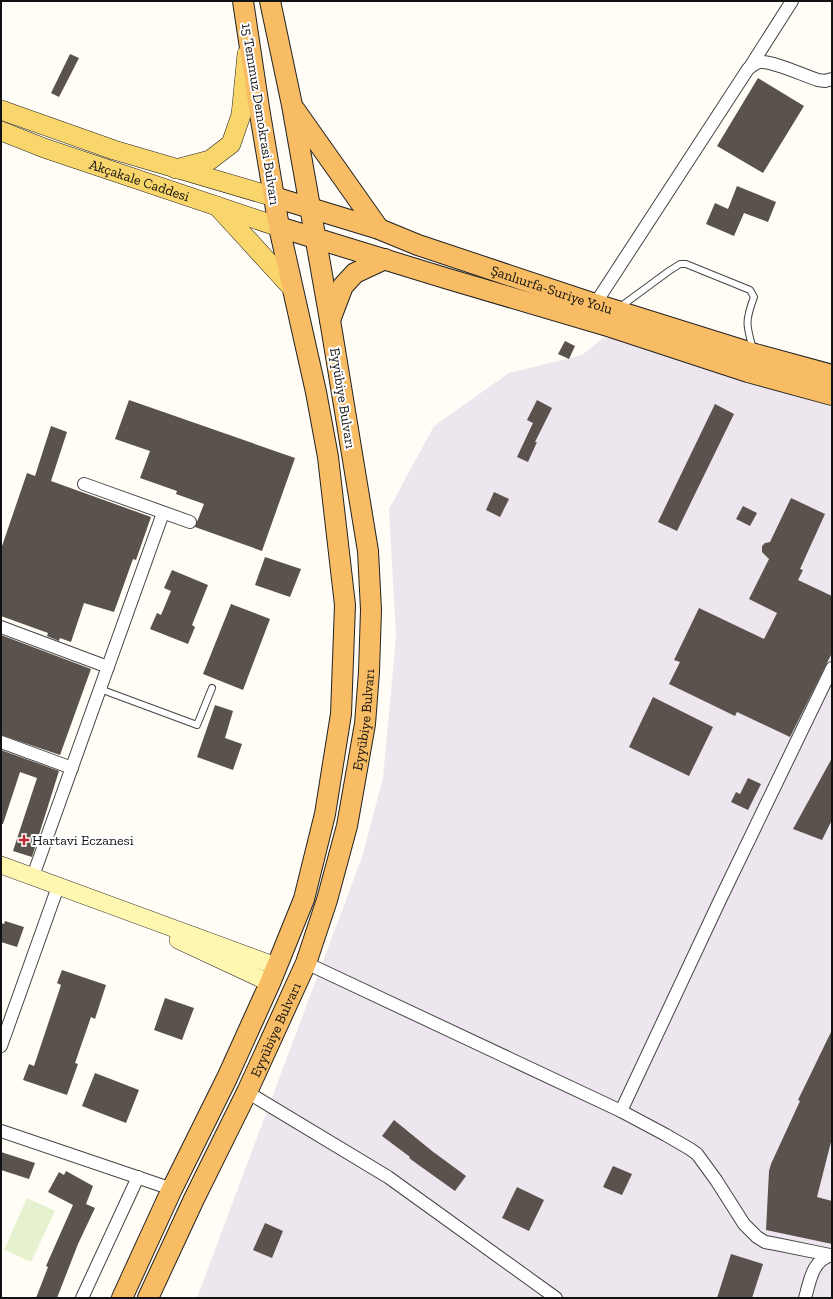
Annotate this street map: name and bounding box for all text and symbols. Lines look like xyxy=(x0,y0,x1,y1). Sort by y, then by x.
street label: 15 Temmuz Demokrasi Bulvarı xyxy=(238,22,283,206)
street label: Akçakale Caddesi xyxy=(87,156,192,205)
street label: Şanlıurfa-Suriye Yolu xyxy=(489,262,615,318)
street label: Eyyübiye Bulvarı xyxy=(326,346,359,450)
street label: Eyyübiye Bulvarı xyxy=(349,669,378,772)
place label: Hartavi Eczanesi xyxy=(32,832,134,849)
marker: Hartavi Eczanesi xyxy=(19,835,29,845)
street label: Eyyübiye Bulvarı xyxy=(247,980,305,1080)

